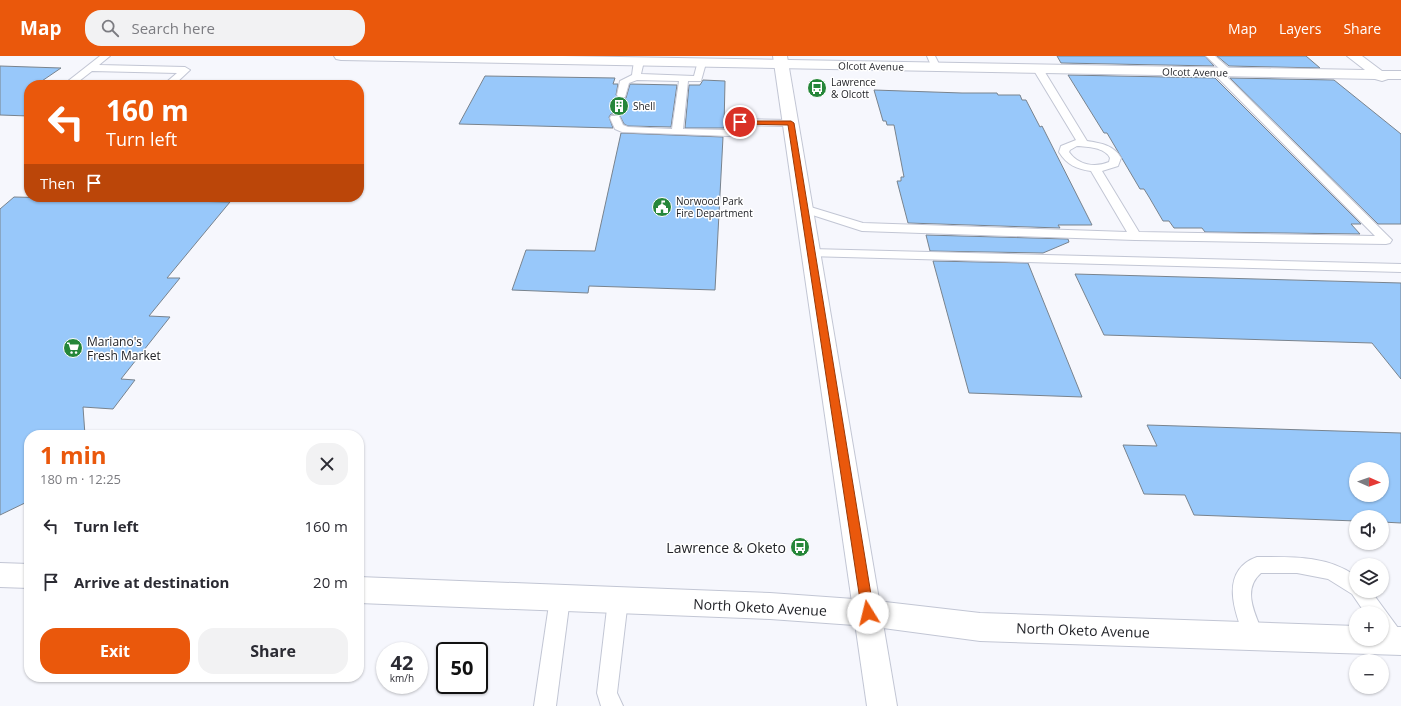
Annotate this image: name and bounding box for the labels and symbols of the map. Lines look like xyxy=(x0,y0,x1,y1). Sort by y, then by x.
street label: Olcott Avenue xyxy=(838,58,904,74)
street label: Olcott Avenue xyxy=(1162,64,1228,80)
place label: Lawrence & Olcott xyxy=(831,75,876,101)
bus stop icon: Lawrence & Olcott xyxy=(806,77,828,99)
building icon: Shell xyxy=(608,95,630,117)
place label: Shell xyxy=(633,99,655,113)
pin xyxy=(723,105,757,139)
place label: Norwood Park Fire Department xyxy=(676,194,753,220)
public building icon: Norwood Park Fire Department xyxy=(651,196,673,218)
place label: Mariano's Fresh Market xyxy=(87,333,161,364)
supermarket icon: Mariano's Fresh Market xyxy=(62,337,84,359)
north arrow xyxy=(1349,462,1389,502)
bus stop icon: Lawrence & Oketo xyxy=(789,536,811,558)
place label: Lawrence & Oketo xyxy=(666,538,786,557)
position arrow xyxy=(847,592,889,634)
street label: North Oketo Avenue xyxy=(693,594,827,620)
street label: North Oketo Avenue xyxy=(1016,618,1150,642)
speed limit sign: 50 xyxy=(436,642,488,694)

